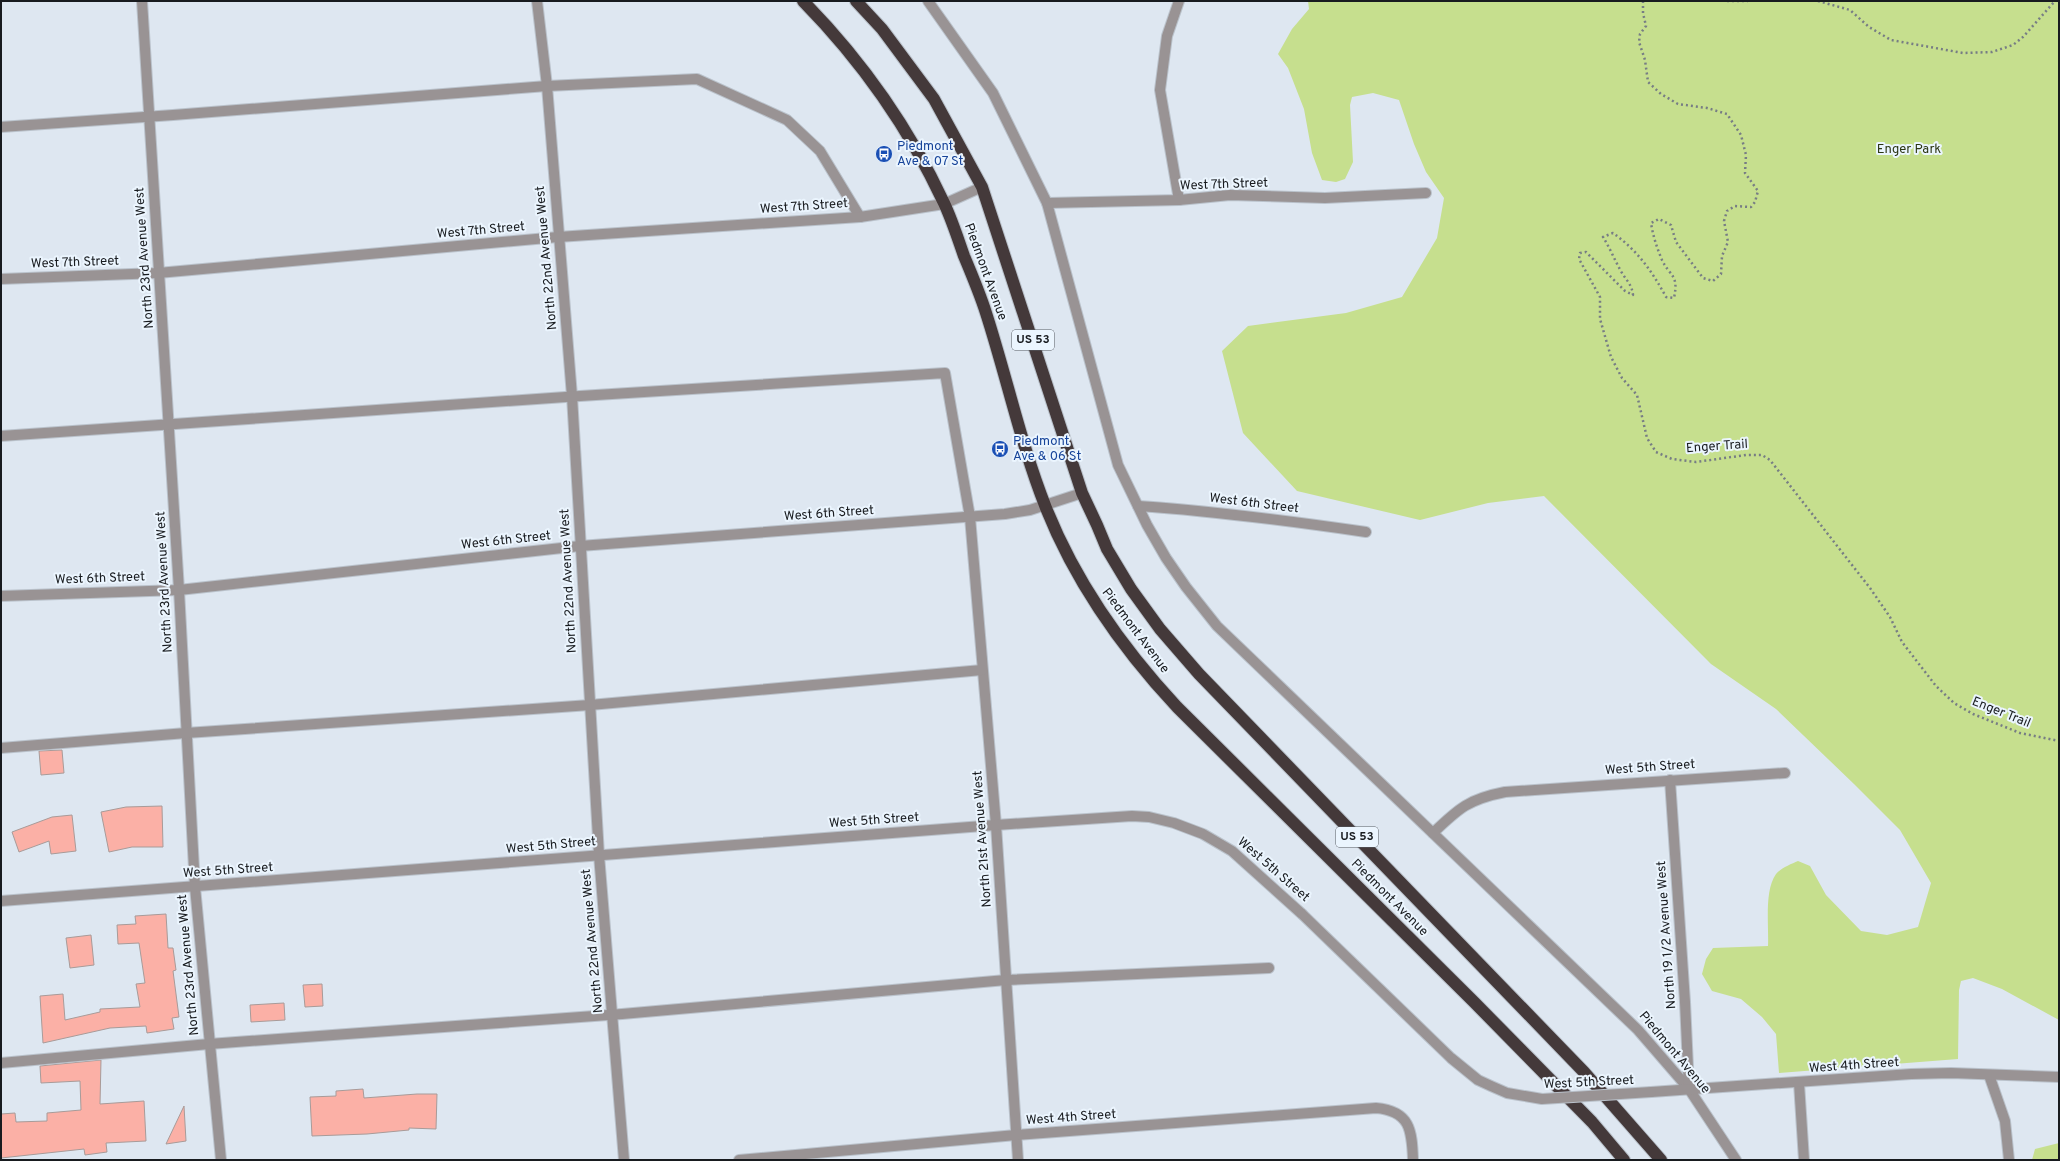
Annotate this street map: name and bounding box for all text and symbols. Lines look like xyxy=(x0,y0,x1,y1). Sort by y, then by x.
place label: Piedmont Ave & 07 St xyxy=(897,139,964,170)
park label: Enger Park xyxy=(1877,142,1941,158)
bus stop icon: Piedmont Ave & 07 St xyxy=(874,144,894,164)
street label: West 7th Street xyxy=(1180,175,1268,195)
street label: North 22nd Avenue West xyxy=(533,185,561,331)
street label: North 23rd Avenue West xyxy=(132,187,158,329)
street label: West 7th Street xyxy=(759,196,849,218)
street label: West 7th Street xyxy=(436,219,526,243)
street label: Piedmont Avenue xyxy=(960,221,1010,323)
street label: West 7th Street xyxy=(31,253,119,273)
road number: US 53 xyxy=(1012,330,1054,350)
place label: Piedmont Ave & 06 St xyxy=(1013,434,1081,465)
street label: Enger Trail xyxy=(1686,437,1748,457)
bus stop icon: Piedmont Ave & 06 St xyxy=(990,439,1010,459)
street label: West 6th Street xyxy=(1208,491,1300,517)
street label: West 6th Street xyxy=(784,503,875,525)
street label: North 22nd Avenue West xyxy=(557,508,581,654)
street label: North 23rd Avenue West xyxy=(153,511,177,653)
street label: West 6th Street xyxy=(460,528,552,554)
street label: West 6th Street xyxy=(55,569,145,589)
street label: Piedmont Avenue xyxy=(1098,585,1172,677)
street label: Enger Trail xyxy=(1969,694,2033,732)
street label: West 5th Street xyxy=(1604,757,1696,779)
street label: North 21st Avenue West xyxy=(970,770,996,908)
street label: West 5th Street xyxy=(828,810,920,832)
road number: US 53 xyxy=(1336,827,1378,847)
street label: West 5th Street xyxy=(505,834,597,858)
street label: West 5th Street xyxy=(1234,834,1312,906)
street label: Piedmont Avenue xyxy=(1347,856,1431,940)
street label: West 5th Street xyxy=(182,860,274,882)
street label: North 19 1/2 Avenue West xyxy=(1654,860,1680,1010)
street label: North 22nd Avenue West xyxy=(579,868,607,1014)
street label: North 23rd Avenue West xyxy=(175,894,203,1036)
street label: Piedmont Avenue xyxy=(1635,1009,1713,1097)
street label: West 4th Street xyxy=(1808,1055,1900,1077)
street label: West 5th Street xyxy=(1543,1073,1635,1093)
street label: West 4th Street xyxy=(1025,1107,1117,1129)

